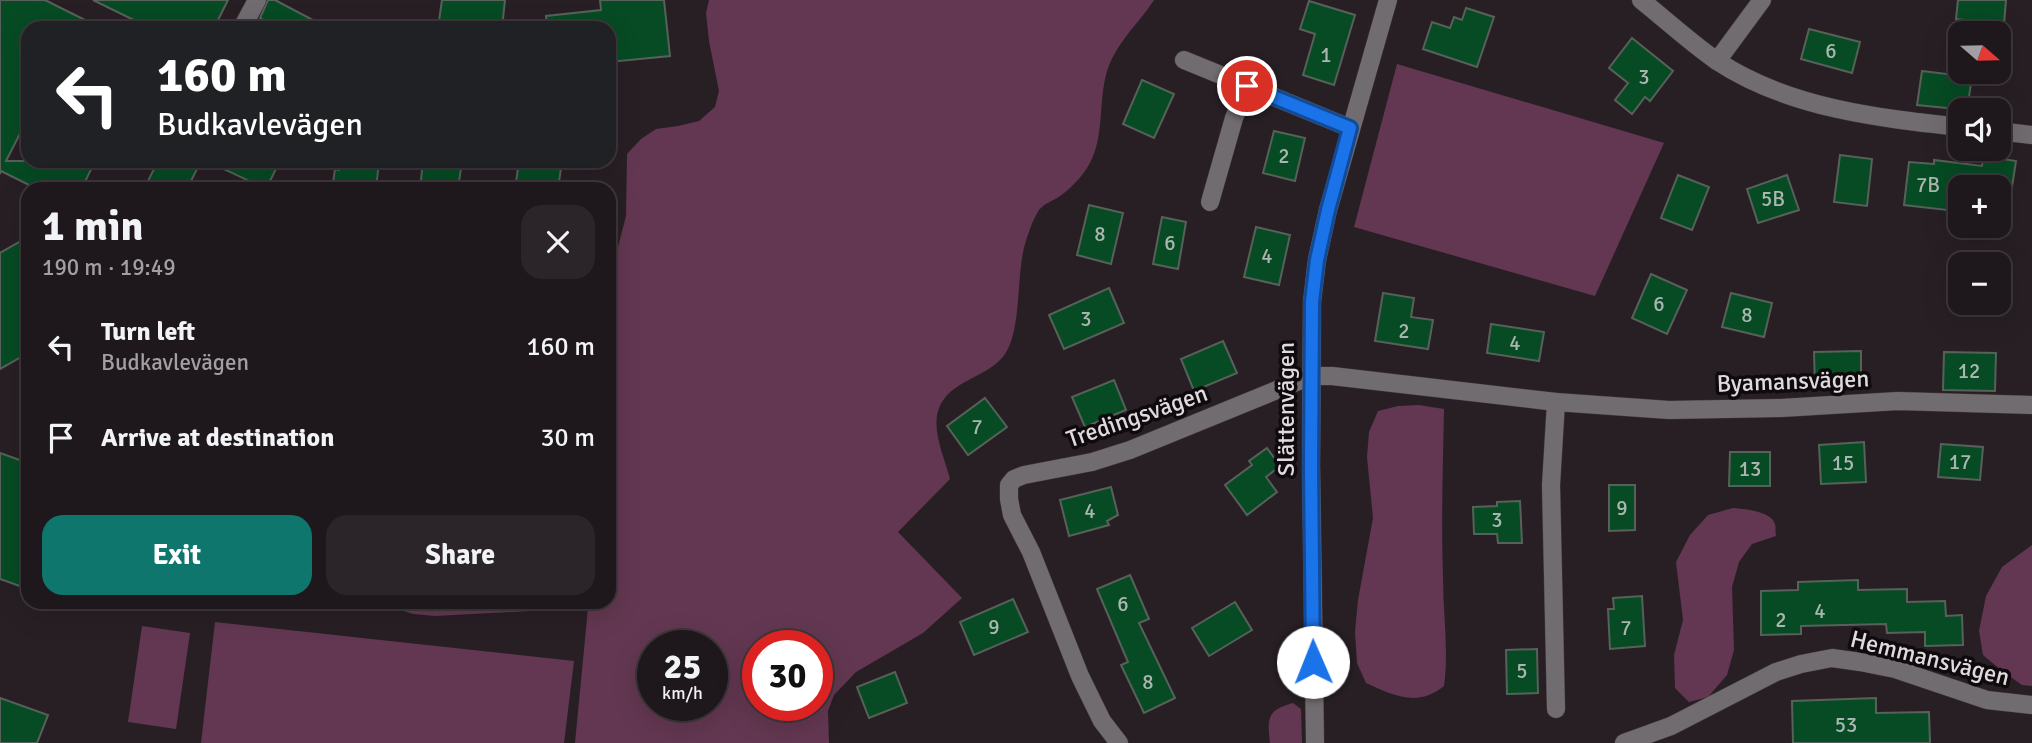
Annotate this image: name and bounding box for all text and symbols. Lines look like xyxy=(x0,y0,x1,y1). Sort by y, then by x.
north arrow xyxy=(1948,21,2011,84)
map controls xyxy=(1948,21,2011,315)
house number: 6 xyxy=(1825,38,1837,64)
house number: 1 xyxy=(1320,42,1332,68)
text: 160 m xyxy=(157,45,287,105)
icon: left xyxy=(42,49,133,140)
pin xyxy=(1217,56,1277,116)
house number: 3 xyxy=(1638,64,1650,90)
icon: arrive xyxy=(1228,67,1266,105)
button: sound xyxy=(1948,98,2011,161)
text: Budkavlevägen xyxy=(157,105,363,144)
house number: 2 xyxy=(1278,143,1290,169)
house number: 7B xyxy=(1916,172,1940,198)
button: + xyxy=(1948,175,2011,238)
house number: 5B xyxy=(1761,186,1785,212)
text: 1 min xyxy=(42,201,143,252)
button: close xyxy=(521,205,595,279)
house number: 8 xyxy=(1094,221,1106,247)
house number: 6 xyxy=(1164,230,1176,256)
house number: 4 xyxy=(1261,243,1273,269)
button: − xyxy=(1948,252,2011,315)
text: 190 m · 19:49 xyxy=(42,253,176,282)
house number: 6 xyxy=(1653,291,1665,317)
house number: 8 xyxy=(1741,302,1753,328)
house number: 3 xyxy=(1080,306,1092,332)
text: Turn left xyxy=(101,316,195,348)
house number: 2 xyxy=(1398,318,1410,344)
icon: left xyxy=(42,328,80,366)
house number: 4 xyxy=(1509,330,1521,356)
text: 160 m xyxy=(526,331,595,363)
street label: Slättenvägen xyxy=(1271,342,1301,476)
text: Budkavlevägen xyxy=(101,348,249,377)
house number: 12 xyxy=(1958,358,1980,384)
street label: Byamansvägen xyxy=(1716,363,1870,399)
street label: Tredingsvägen xyxy=(1063,378,1211,454)
house number: 7 xyxy=(971,414,983,440)
icon: arrive xyxy=(42,419,80,457)
text: Arrive at destination xyxy=(101,422,334,454)
text: 30 m xyxy=(540,422,595,454)
house number: 17 xyxy=(1949,449,1971,475)
house number: 15 xyxy=(1832,450,1854,476)
house number: 13 xyxy=(1739,456,1761,482)
house number: 9 xyxy=(1616,495,1628,521)
house number: 4 xyxy=(1084,498,1096,524)
house number: 3 xyxy=(1491,507,1503,533)
button: Exit xyxy=(42,515,312,595)
button: Share xyxy=(326,515,595,595)
house number: 6 xyxy=(1117,591,1129,617)
house number: 4 xyxy=(1814,598,1826,624)
house number: 2 xyxy=(1775,607,1787,633)
house number: 9 xyxy=(988,614,1000,640)
house number: 7 xyxy=(1620,615,1632,641)
street label: Hemmansvägen xyxy=(1847,624,2013,692)
position arrow xyxy=(1276,625,1350,699)
speed limit sign: 30 xyxy=(742,630,833,721)
text: 25 xyxy=(664,645,701,688)
house number: 5 xyxy=(1516,658,1528,684)
house number: 8 xyxy=(1142,669,1154,695)
text: km/h xyxy=(662,682,703,704)
house number: 53 xyxy=(1835,712,1857,738)

